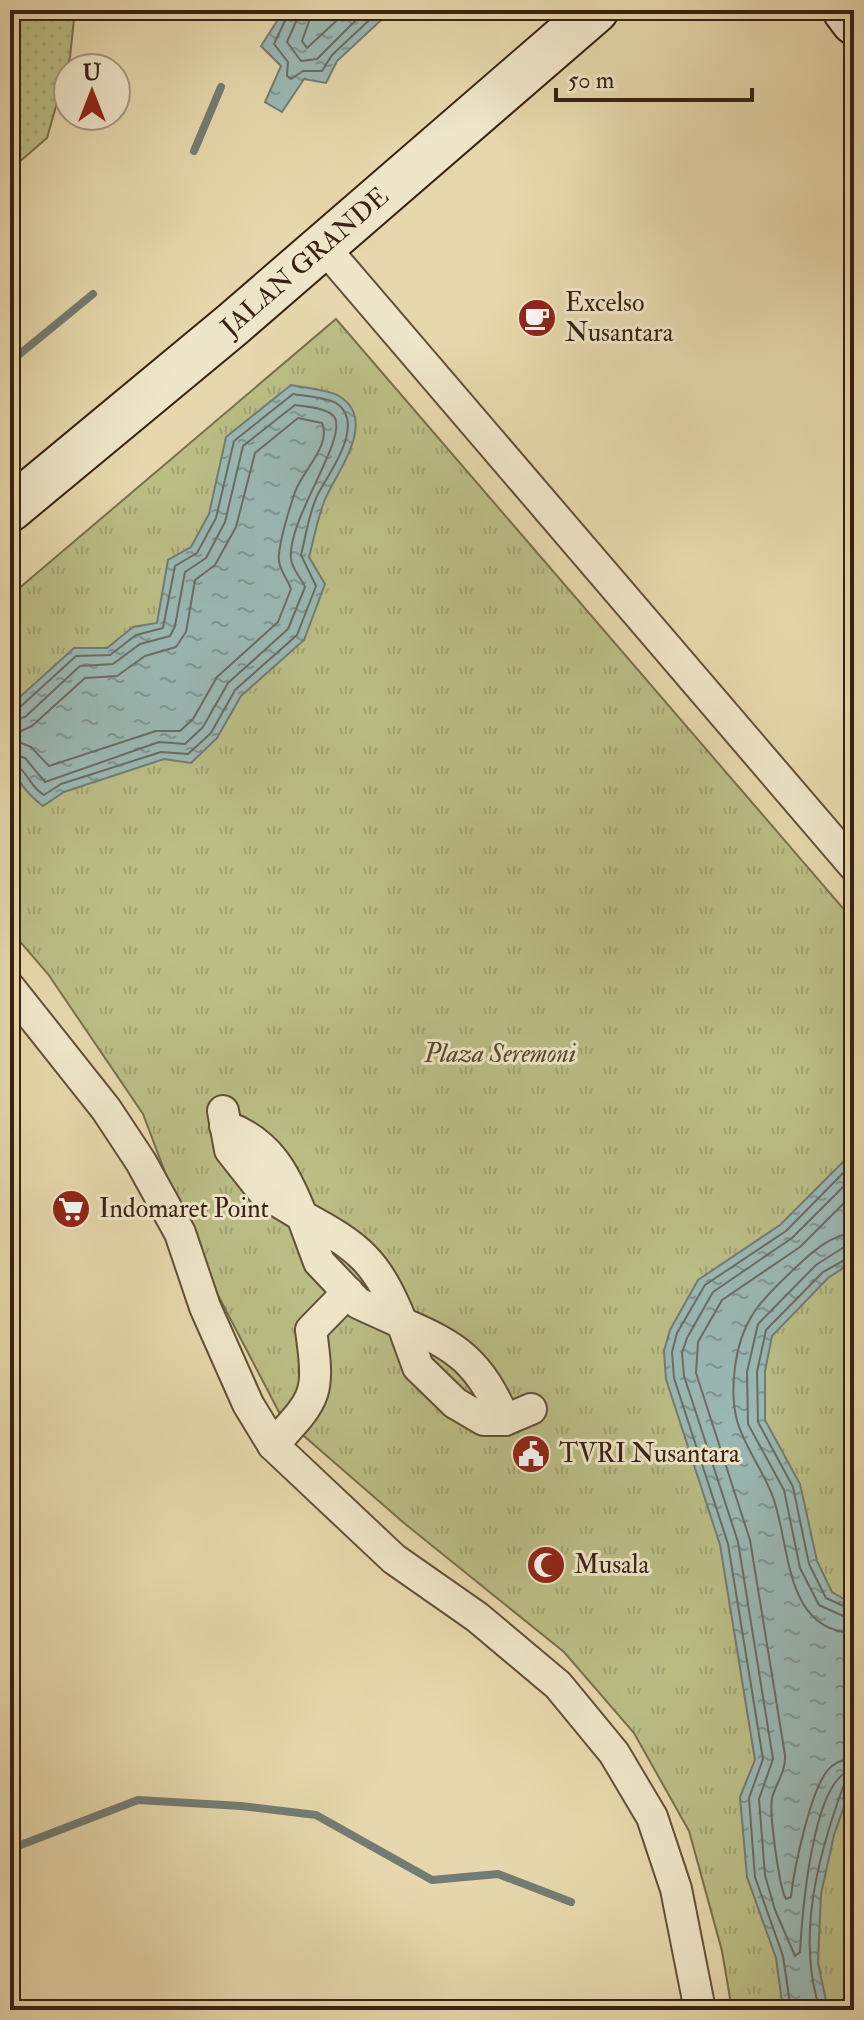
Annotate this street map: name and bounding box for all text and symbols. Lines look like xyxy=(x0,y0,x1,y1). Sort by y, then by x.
north arrow xyxy=(52,52,132,132)
scale bar xyxy=(556,52,752,102)
text: U xyxy=(83,59,102,87)
text: 50 m xyxy=(568,65,615,96)
street label: JALAN GRANDE xyxy=(214,181,395,344)
place label: Excelso Nusantara xyxy=(565,287,674,349)
cafe icon: Excelso Nusantara xyxy=(516,297,558,339)
park label: Plaza Seremoni xyxy=(423,1038,576,1070)
supermarket icon: Indomaret Point xyxy=(50,1188,92,1230)
place label: Indomaret Point xyxy=(99,1193,269,1225)
public building icon: TVRI Nusantara xyxy=(510,1433,552,1475)
place label: TVRI Nusantara xyxy=(559,1438,740,1470)
mosque icon: Musala xyxy=(525,1544,567,1586)
place label: Musala xyxy=(574,1549,649,1581)

